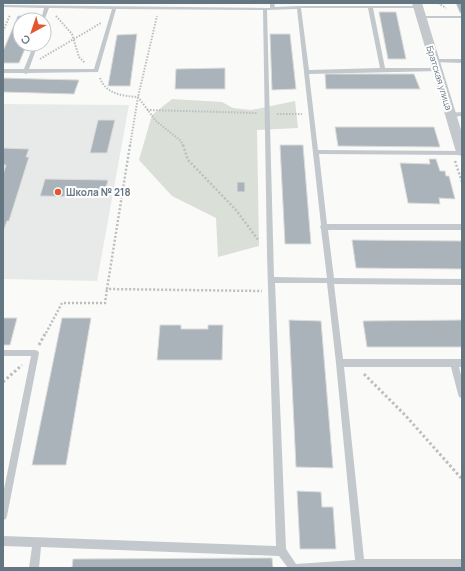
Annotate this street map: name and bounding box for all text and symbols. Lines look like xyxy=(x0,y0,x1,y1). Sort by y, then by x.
north arrow xyxy=(12,12,52,52)
text: С xyxy=(17,32,33,48)
street label: Братская улица xyxy=(423,44,455,112)
place label: Школа № 218 xyxy=(66,185,131,199)
marker: Школа № 218 xyxy=(53,187,63,197)

